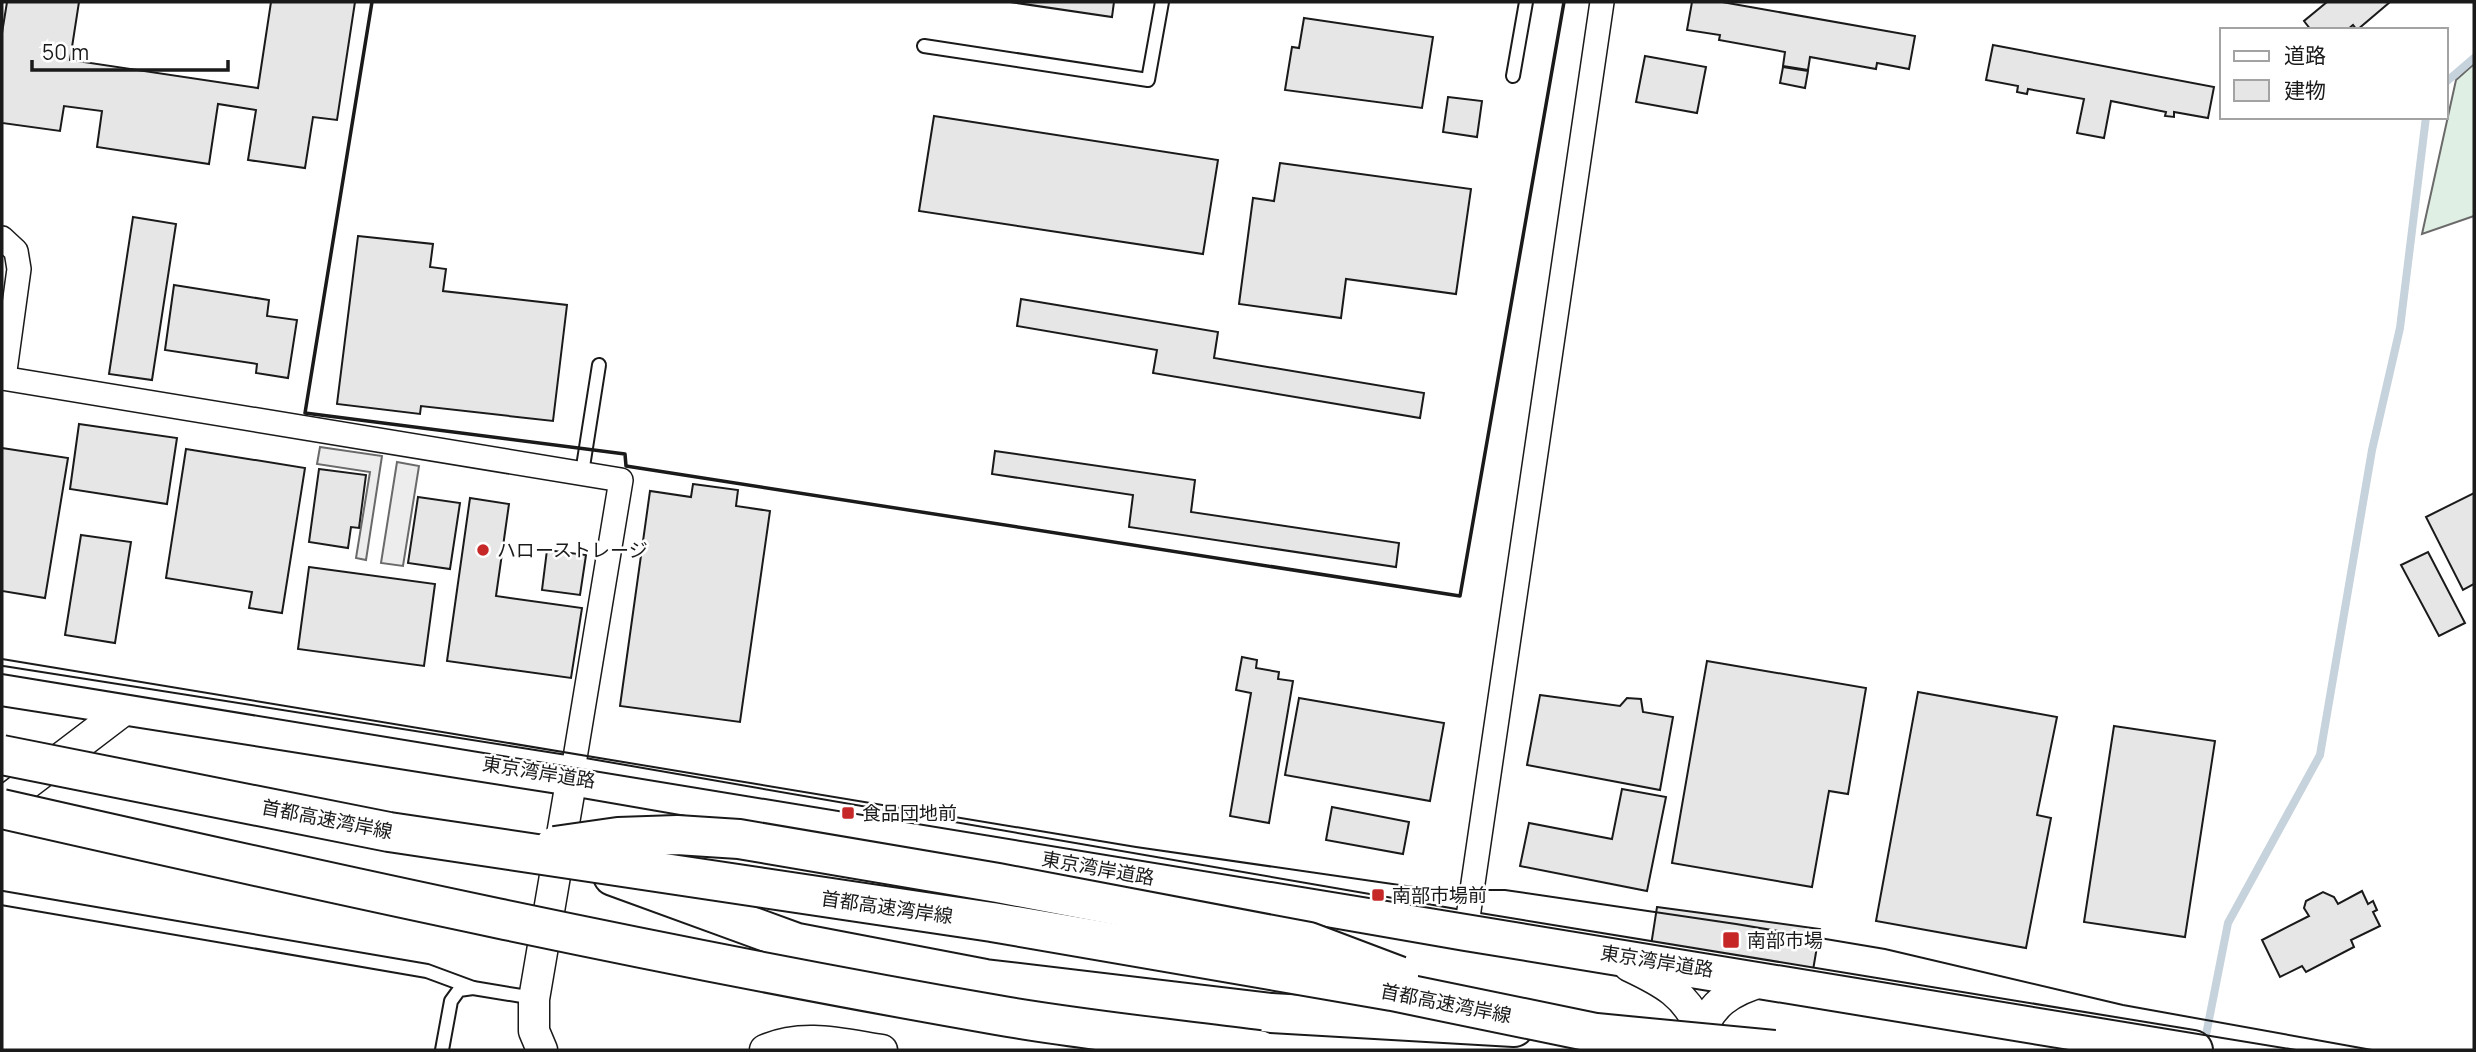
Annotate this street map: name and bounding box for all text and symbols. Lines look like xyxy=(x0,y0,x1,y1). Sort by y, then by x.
scale bar xyxy=(32,28,228,72)
legend xyxy=(2220,28,2448,119)
text: 50 m xyxy=(42,38,89,66)
text: 道路 xyxy=(2284,41,2326,69)
text: 建物 xyxy=(2284,76,2326,104)
place label: ハローストレージ xyxy=(497,537,648,563)
marker: ハローストレージ xyxy=(475,542,491,558)
street label: 東京湾岸道路 xyxy=(481,750,597,794)
street label: 首都高速湾岸線 xyxy=(259,794,395,844)
place label: 食品団地前 xyxy=(862,800,957,826)
marker: 食品団地前 xyxy=(840,805,856,821)
street label: 東京湾岸道路 xyxy=(1040,845,1156,891)
place label: 南部市場前 xyxy=(1392,882,1487,908)
street label: 首都高速湾岸線 xyxy=(819,885,955,929)
marker: 南部市場前 xyxy=(1370,887,1386,903)
place label: 南部市場 xyxy=(1747,927,1823,953)
marker: 南部市場 xyxy=(1721,930,1741,950)
street label: 東京湾岸道路 xyxy=(1599,939,1715,983)
street label: 首都高速湾岸線 xyxy=(1378,978,1514,1028)

